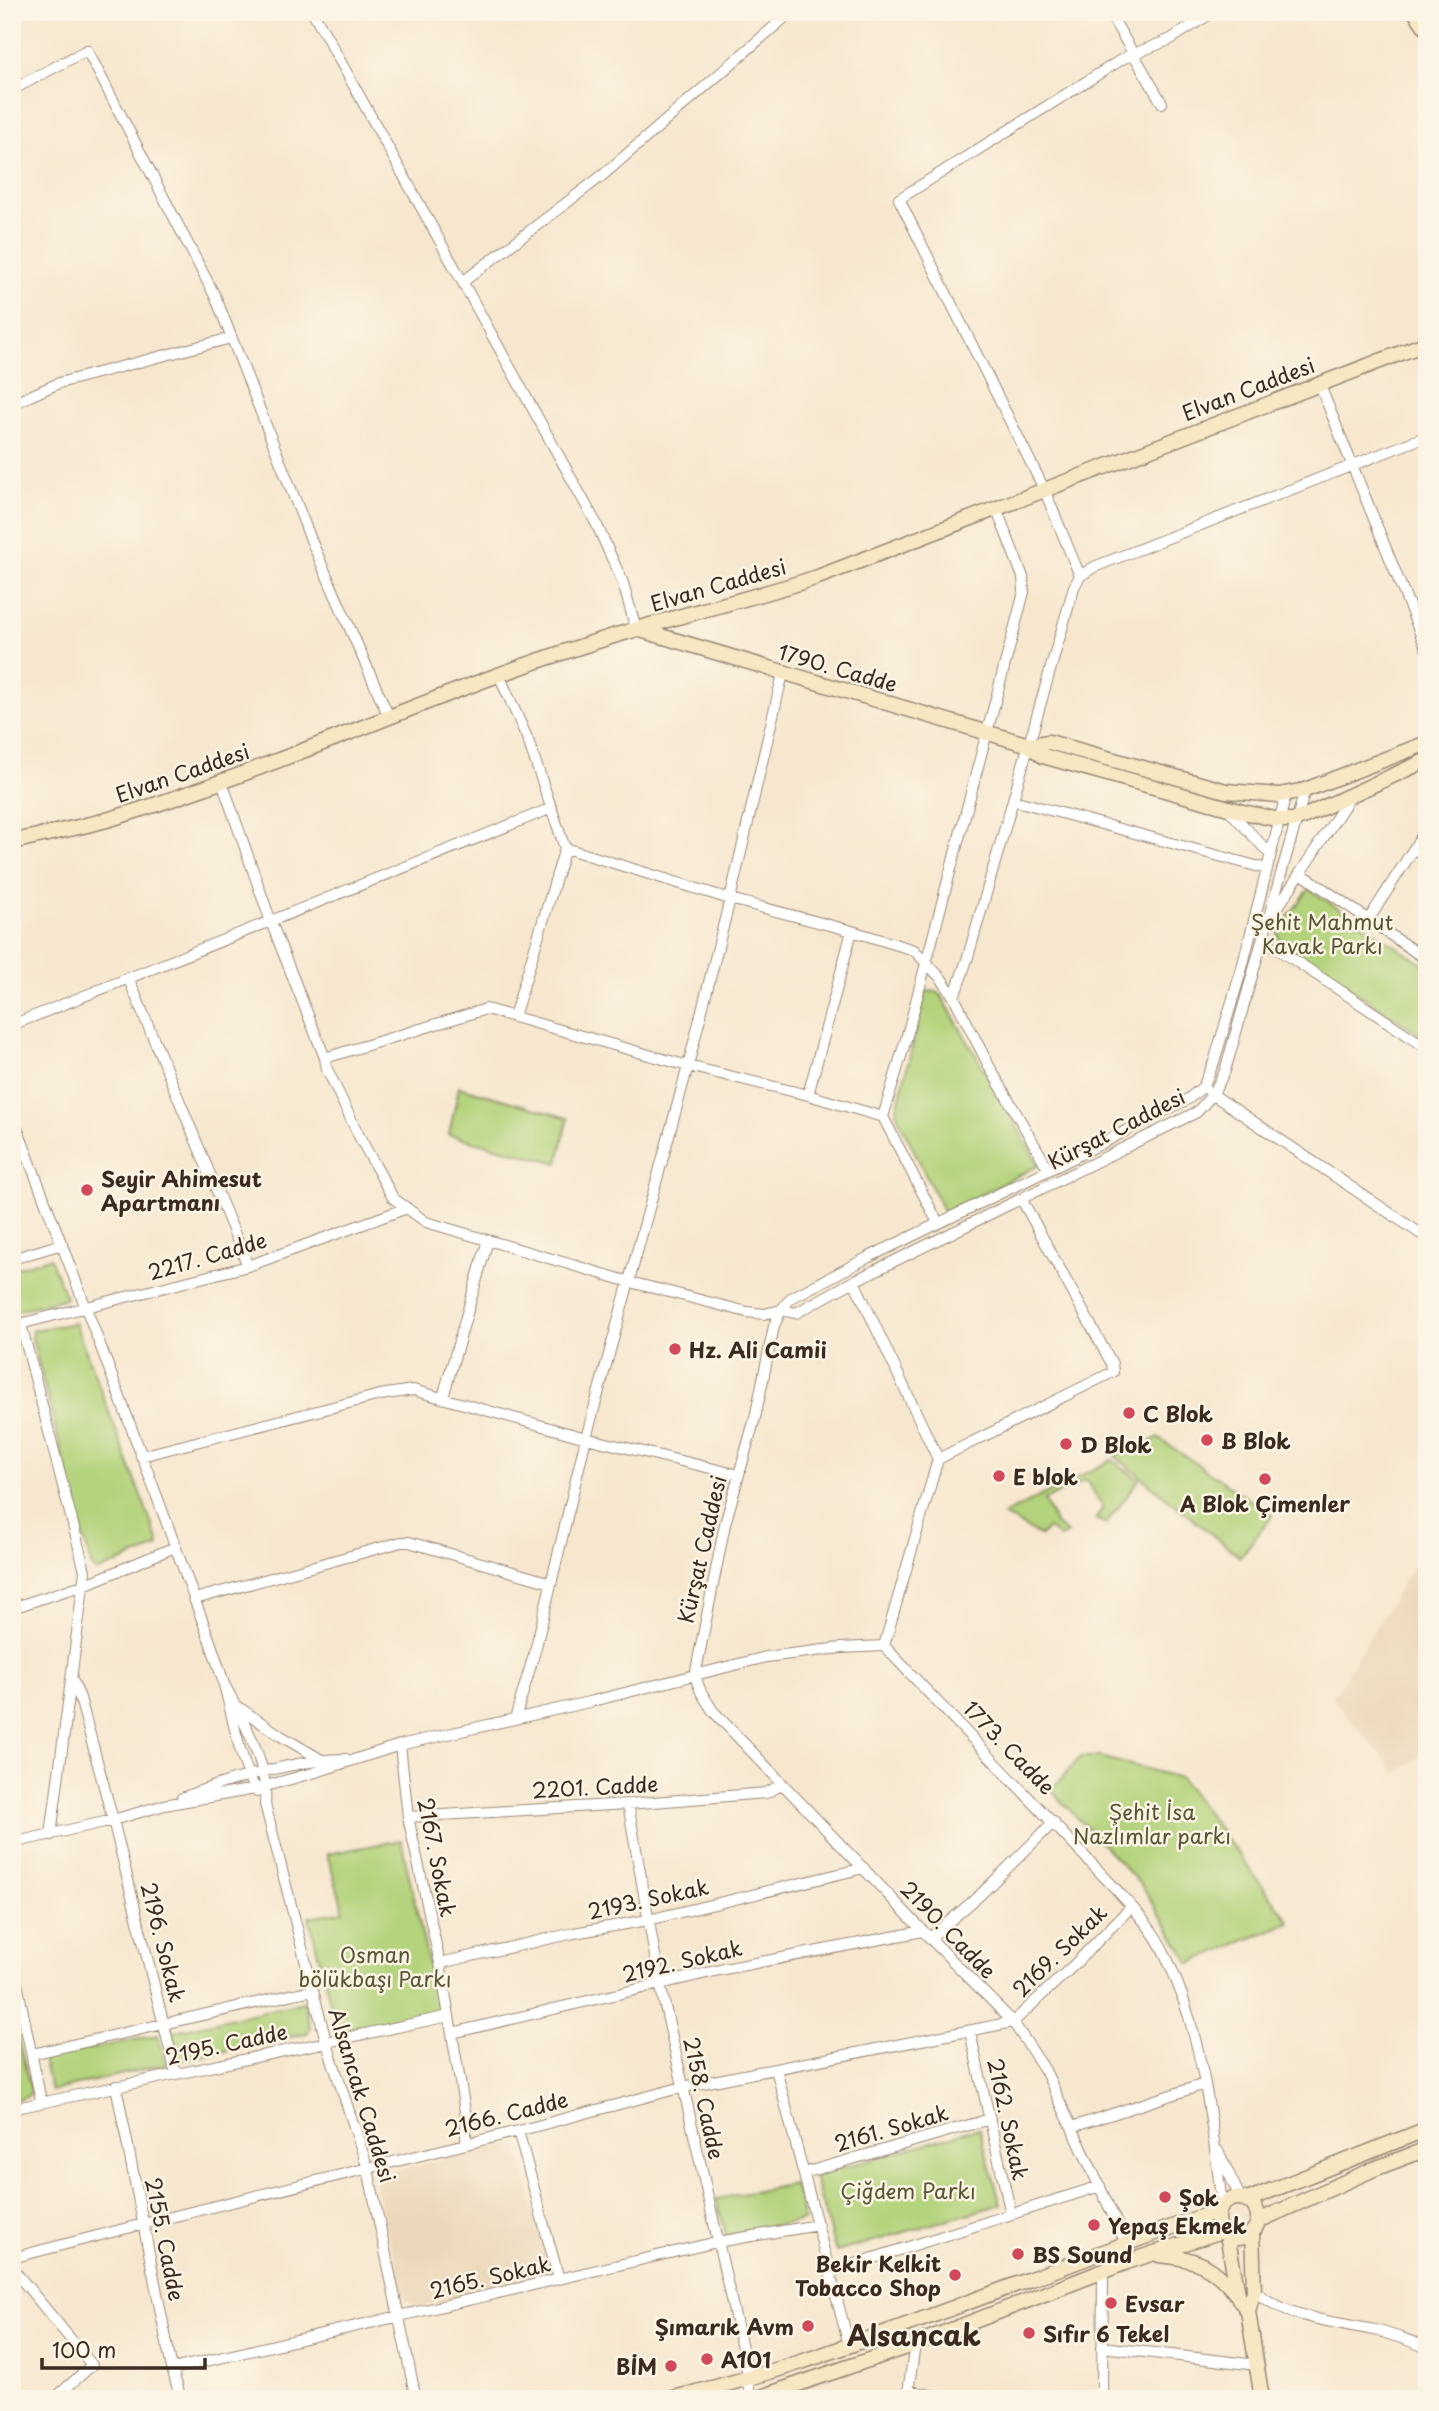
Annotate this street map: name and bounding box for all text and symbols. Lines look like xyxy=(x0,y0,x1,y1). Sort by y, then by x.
street label: Elvan Caddesi xyxy=(1177,348,1319,428)
street label: Elvan Caddesi xyxy=(646,549,790,619)
street label: 1790. Cadde xyxy=(775,635,901,699)
street label: Elvan Caddesi xyxy=(111,734,253,810)
park label: Şehit Mahmut Kavak Parkı xyxy=(1251,905,1394,961)
street label: Kürşat Caddesi xyxy=(1042,1080,1190,1176)
place label: Seyir Ahimesut Apartmanı xyxy=(101,1162,262,1218)
marker: Seyir Ahimesut Apartmanı xyxy=(79,1182,95,1198)
street label: 2217. Cadde xyxy=(144,1223,270,1287)
place label: Hz. Ali Camii xyxy=(689,1333,827,1365)
marker: Hz. Ali Camii xyxy=(667,1341,683,1357)
place label: C Blok xyxy=(1143,1397,1213,1429)
marker: C Blok xyxy=(1121,1405,1137,1421)
place label: B Blok xyxy=(1221,1424,1291,1456)
place label: D Blok xyxy=(1080,1428,1152,1460)
marker: B Blok xyxy=(1199,1432,1215,1448)
marker: D Blok xyxy=(1058,1436,1074,1452)
place label: E blok xyxy=(1013,1460,1078,1492)
marker: E blok xyxy=(991,1468,1007,1484)
marker: A Blok Çimenler xyxy=(1257,1471,1273,1487)
street label: Kürşat Caddesi xyxy=(668,1472,734,1626)
place label: A Blok Çimenler xyxy=(1179,1487,1350,1519)
street label: 1773. Cadde xyxy=(957,1693,1063,1801)
street label: 2201. Cadde xyxy=(531,1767,659,1805)
street label: 2167. Sokak xyxy=(411,1795,465,1919)
park label: Şehit İsa Nazlımlar parkı xyxy=(1073,1795,1231,1851)
street label: 2193. Sokak xyxy=(585,1870,711,1926)
street label: 2190. Cadde xyxy=(894,1873,1004,1985)
street label: 2196. Sokak xyxy=(134,1879,194,2005)
street label: 2169. Sokak xyxy=(1004,1896,1114,2004)
street label: 2192. Sokak xyxy=(619,1931,745,1989)
park label: Osman bölükbaşı Parkı xyxy=(298,1938,452,1994)
street label: Alsancak Caddesi xyxy=(321,2004,405,2186)
street label: 2195. Cadde xyxy=(162,2014,290,2072)
street label: 2158. Cadde xyxy=(676,2034,734,2162)
street label: 2162. Sokak xyxy=(980,2055,1038,2183)
street label: 2166. Cadde xyxy=(441,2082,571,2144)
street label: 2161. Sokak xyxy=(830,2095,952,2159)
street label: 2155. Cadde xyxy=(138,2174,194,2304)
park label: Çiğdem Parkı xyxy=(840,2174,976,2206)
place label: Şok xyxy=(1179,2181,1219,2213)
marker: Şok xyxy=(1157,2189,1173,2205)
place label: Yepaş Ekmek xyxy=(1108,2209,1247,2241)
marker: Yepaş Ekmek xyxy=(1086,2217,1102,2233)
place label: BS Sound xyxy=(1032,2238,1132,2270)
marker: BS Sound xyxy=(1010,2246,1026,2262)
street label: 2165. Sokak xyxy=(426,2247,554,2305)
place label: Bekir Kelkit Tobacco Shop xyxy=(795,2247,941,2303)
marker: Bekir Kelkit Tobacco Shop xyxy=(947,2267,963,2283)
place label: Evsar xyxy=(1125,2287,1185,2319)
marker: Evsar xyxy=(1103,2295,1119,2311)
place label: Şımarık Avm xyxy=(655,2310,794,2342)
district label: Alsancak xyxy=(847,2313,981,2356)
place label: Sıfır 6 Tekel xyxy=(1043,2317,1169,2349)
marker: Şımarık Avm xyxy=(800,2318,816,2334)
marker: Sıfır 6 Tekel xyxy=(1021,2325,1037,2341)
scale bar xyxy=(42,2327,205,2371)
text: 100 m xyxy=(52,2333,116,2365)
place label: A101 xyxy=(721,2343,771,2375)
place label: BİM xyxy=(616,2350,657,2382)
marker: A101 xyxy=(699,2351,715,2367)
marker: BİM xyxy=(663,2358,679,2374)

